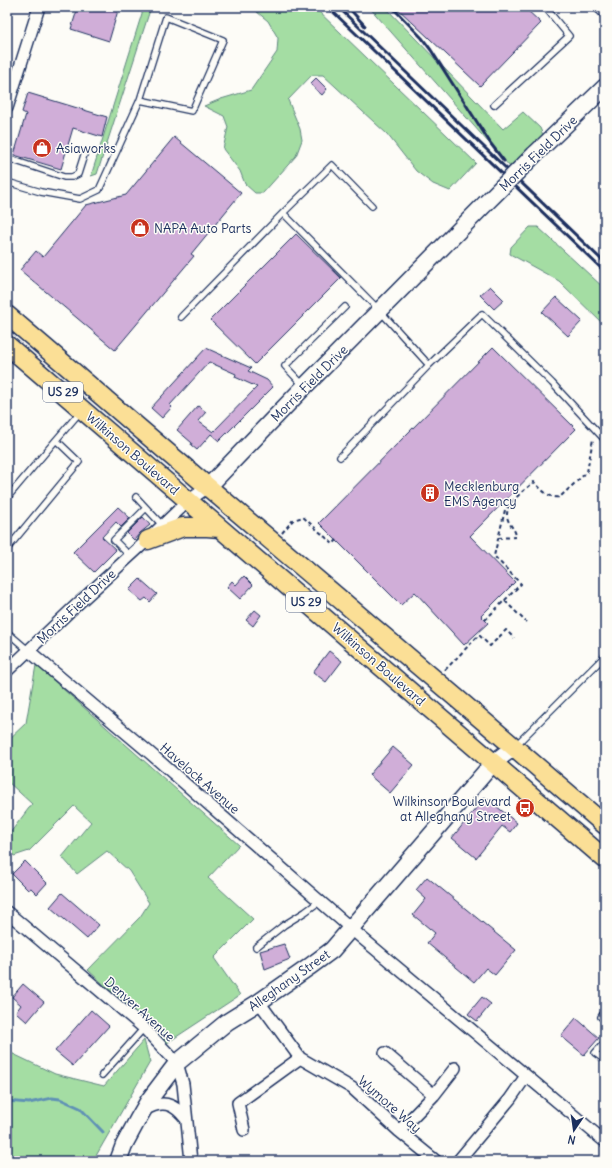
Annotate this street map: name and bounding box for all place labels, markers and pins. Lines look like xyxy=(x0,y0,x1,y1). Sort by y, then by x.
shop icon: Asiaworks xyxy=(31,137,53,159)
place label: Asiaworks xyxy=(56,140,116,157)
shop icon: NAPA Auto Parts xyxy=(129,217,151,239)
place label: NAPA Auto Parts xyxy=(154,220,252,237)
place label: Mecklenburg EMS Agency xyxy=(444,478,519,510)
building icon: Mecklenburg EMS Agency xyxy=(419,482,441,504)
place label: Wilkinson Boulevard at Alleghany Street xyxy=(393,793,512,825)
bus stop icon: Wilkinson Boulevard at Alleghany Street xyxy=(514,797,536,819)

